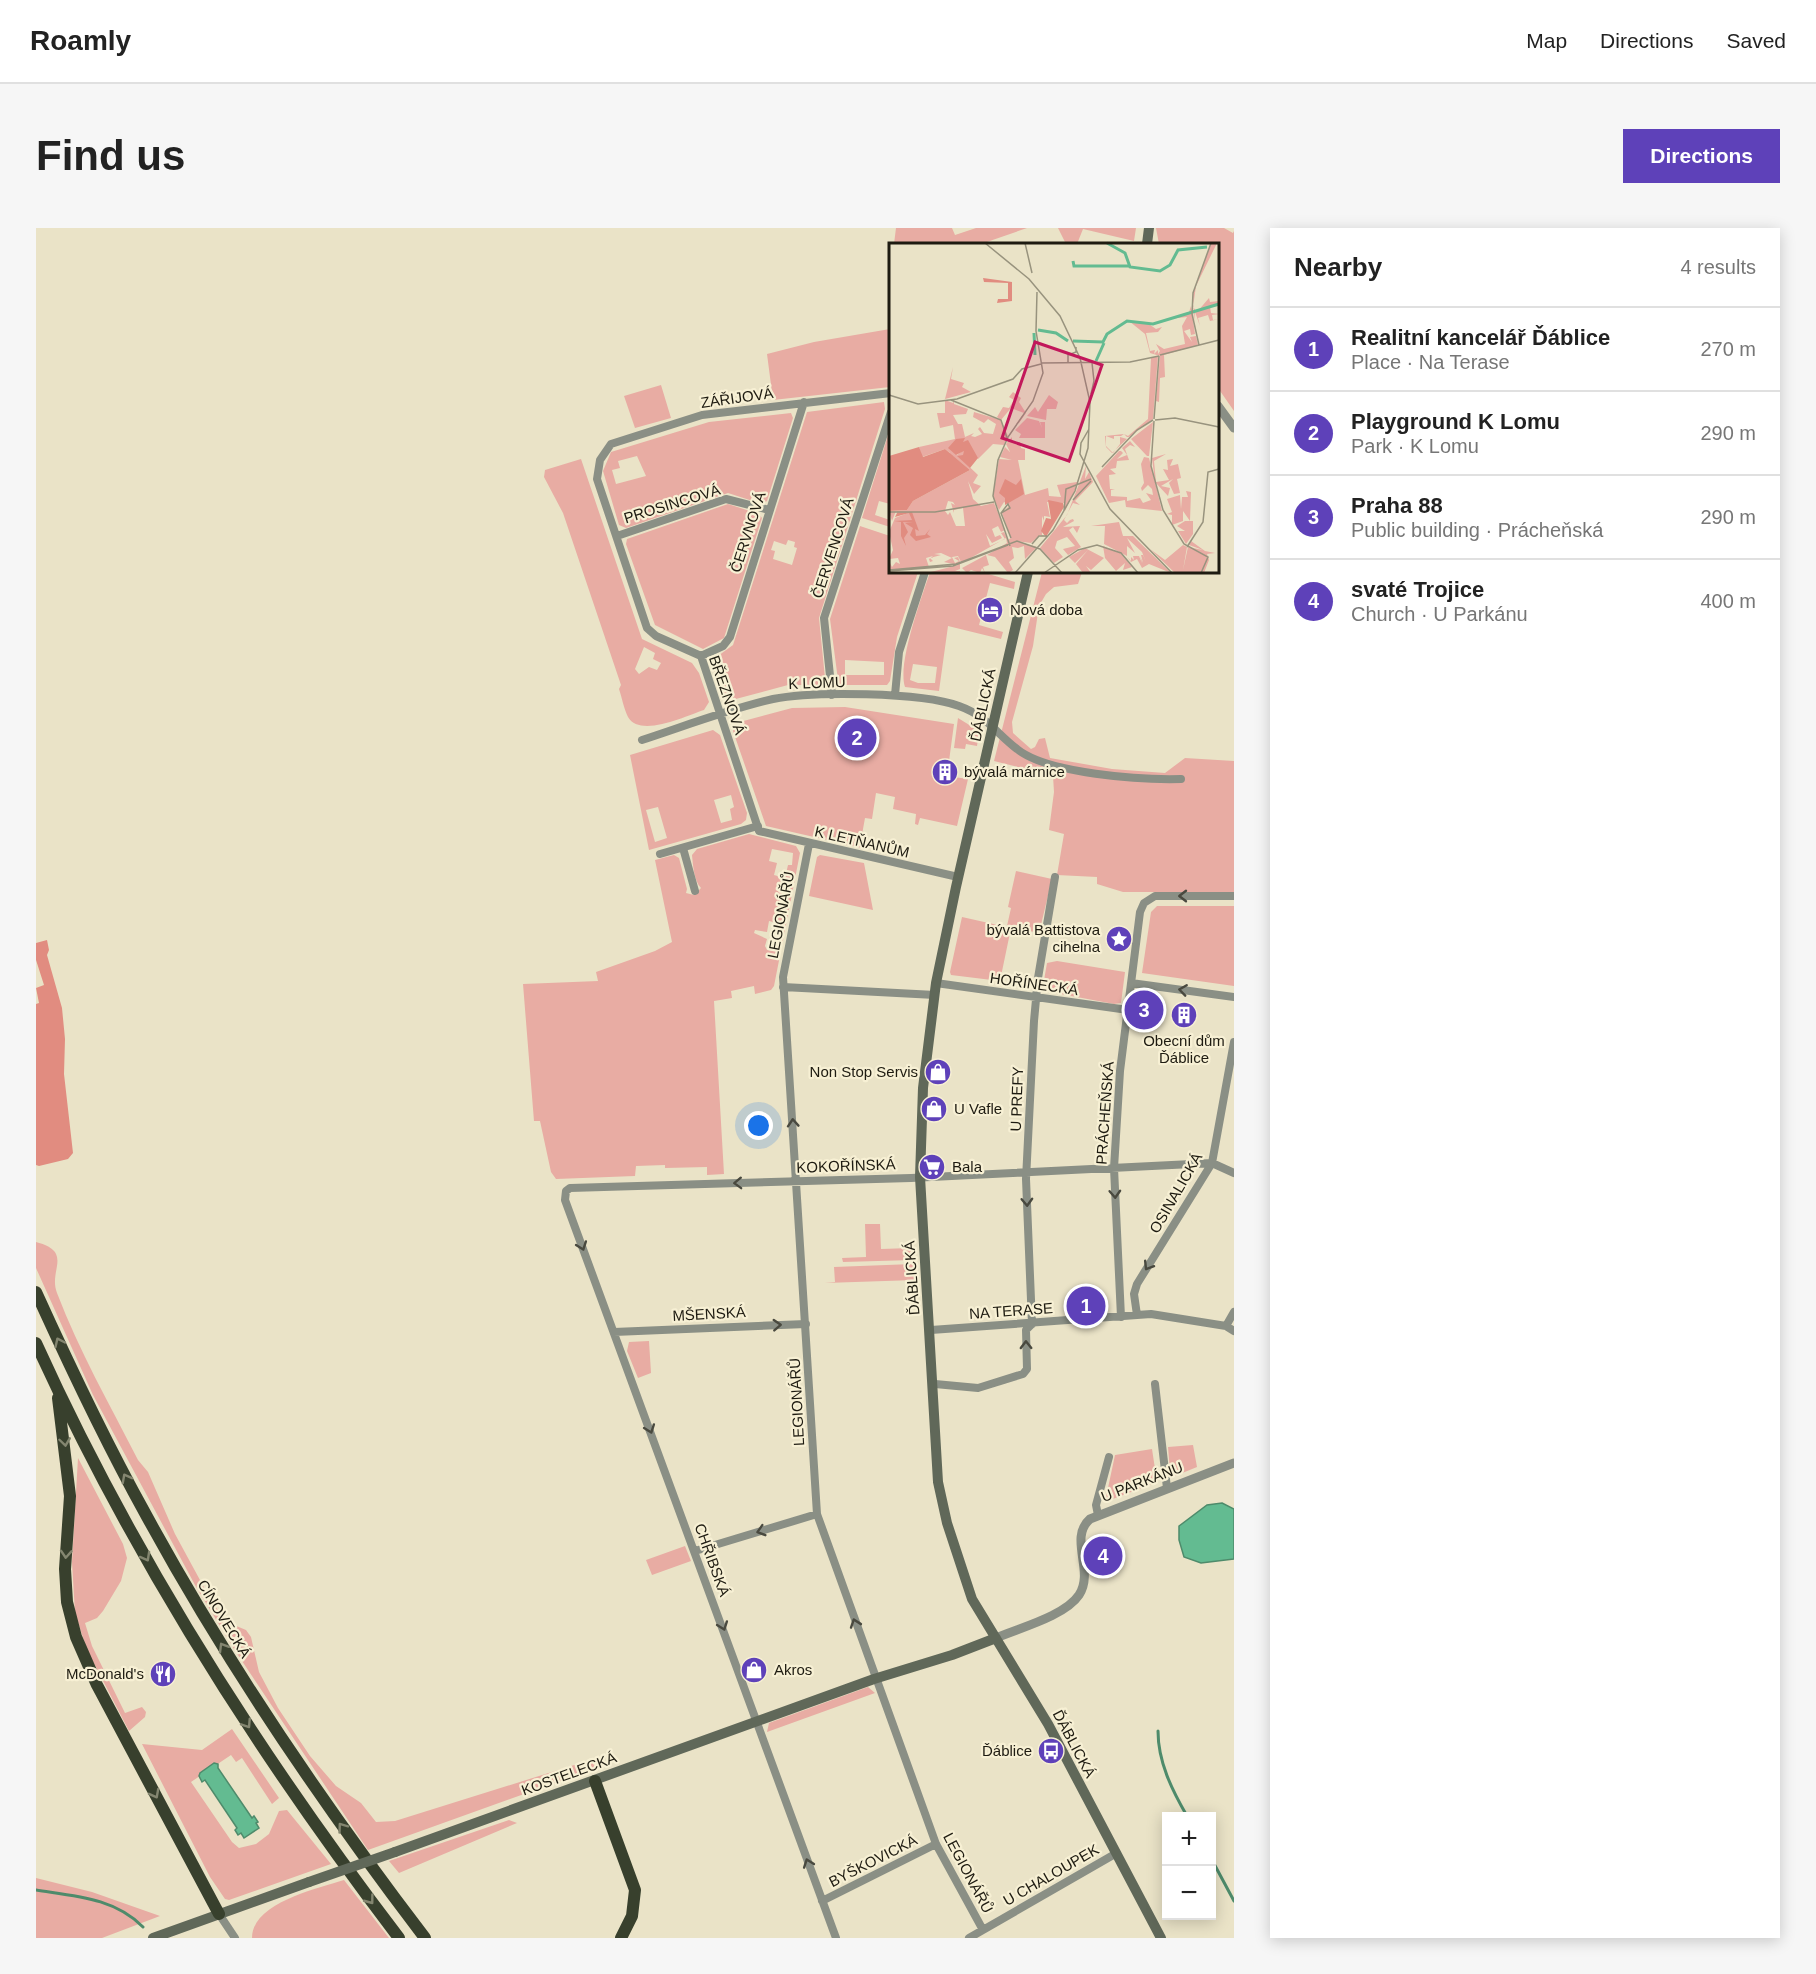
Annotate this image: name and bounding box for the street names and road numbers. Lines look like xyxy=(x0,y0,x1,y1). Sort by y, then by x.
street label: ZÁŘIJOVÁ xyxy=(699,384,774,411)
street label: PROSINCOVÁ xyxy=(622,481,722,526)
street label: ČERVNOVÁ xyxy=(726,489,769,574)
street label: ČERVENCOVÁ xyxy=(808,495,857,600)
street label: BŘEZNOVÁ xyxy=(706,653,749,737)
street label: ĎÁBLICKÁ xyxy=(966,667,999,743)
street label: K LOMU xyxy=(788,673,846,692)
street label: K LETŇANŮM xyxy=(813,822,911,861)
street label: LEGIONÁŘŮ xyxy=(764,870,797,960)
street label: HOŘÍNECKÁ xyxy=(989,969,1079,998)
street label: PRÁCHEŇSKÁ xyxy=(1092,1061,1117,1165)
street label: U PREFY xyxy=(1007,1066,1026,1132)
street label: OSINALICKÁ xyxy=(1146,1150,1205,1236)
street label: KOKOŘÍNSKÁ xyxy=(796,1155,896,1176)
street label: ĎÁBLICKÁ xyxy=(900,1240,923,1316)
street label: NA TERASE xyxy=(969,1299,1053,1322)
street label: MŠENSKÁ xyxy=(672,1303,746,1324)
street label: LEGIONÁŘŮ xyxy=(786,1357,807,1447)
street label: U PARKÁNU xyxy=(1098,1458,1185,1505)
street label: CHŘIBSKÁ xyxy=(691,1521,734,1599)
street label: CÍNOVECKÁ xyxy=(194,1576,254,1661)
street label: ĎÁBLICKÁ xyxy=(1050,1707,1099,1781)
street label: KOSTELECKÁ xyxy=(519,1748,619,1799)
street label: LEGIONÁŘŮ xyxy=(940,1830,997,1916)
street label: BYŠKOVICKÁ xyxy=(826,1831,920,1890)
street label: U CHALOUPEK xyxy=(1000,1840,1102,1909)

